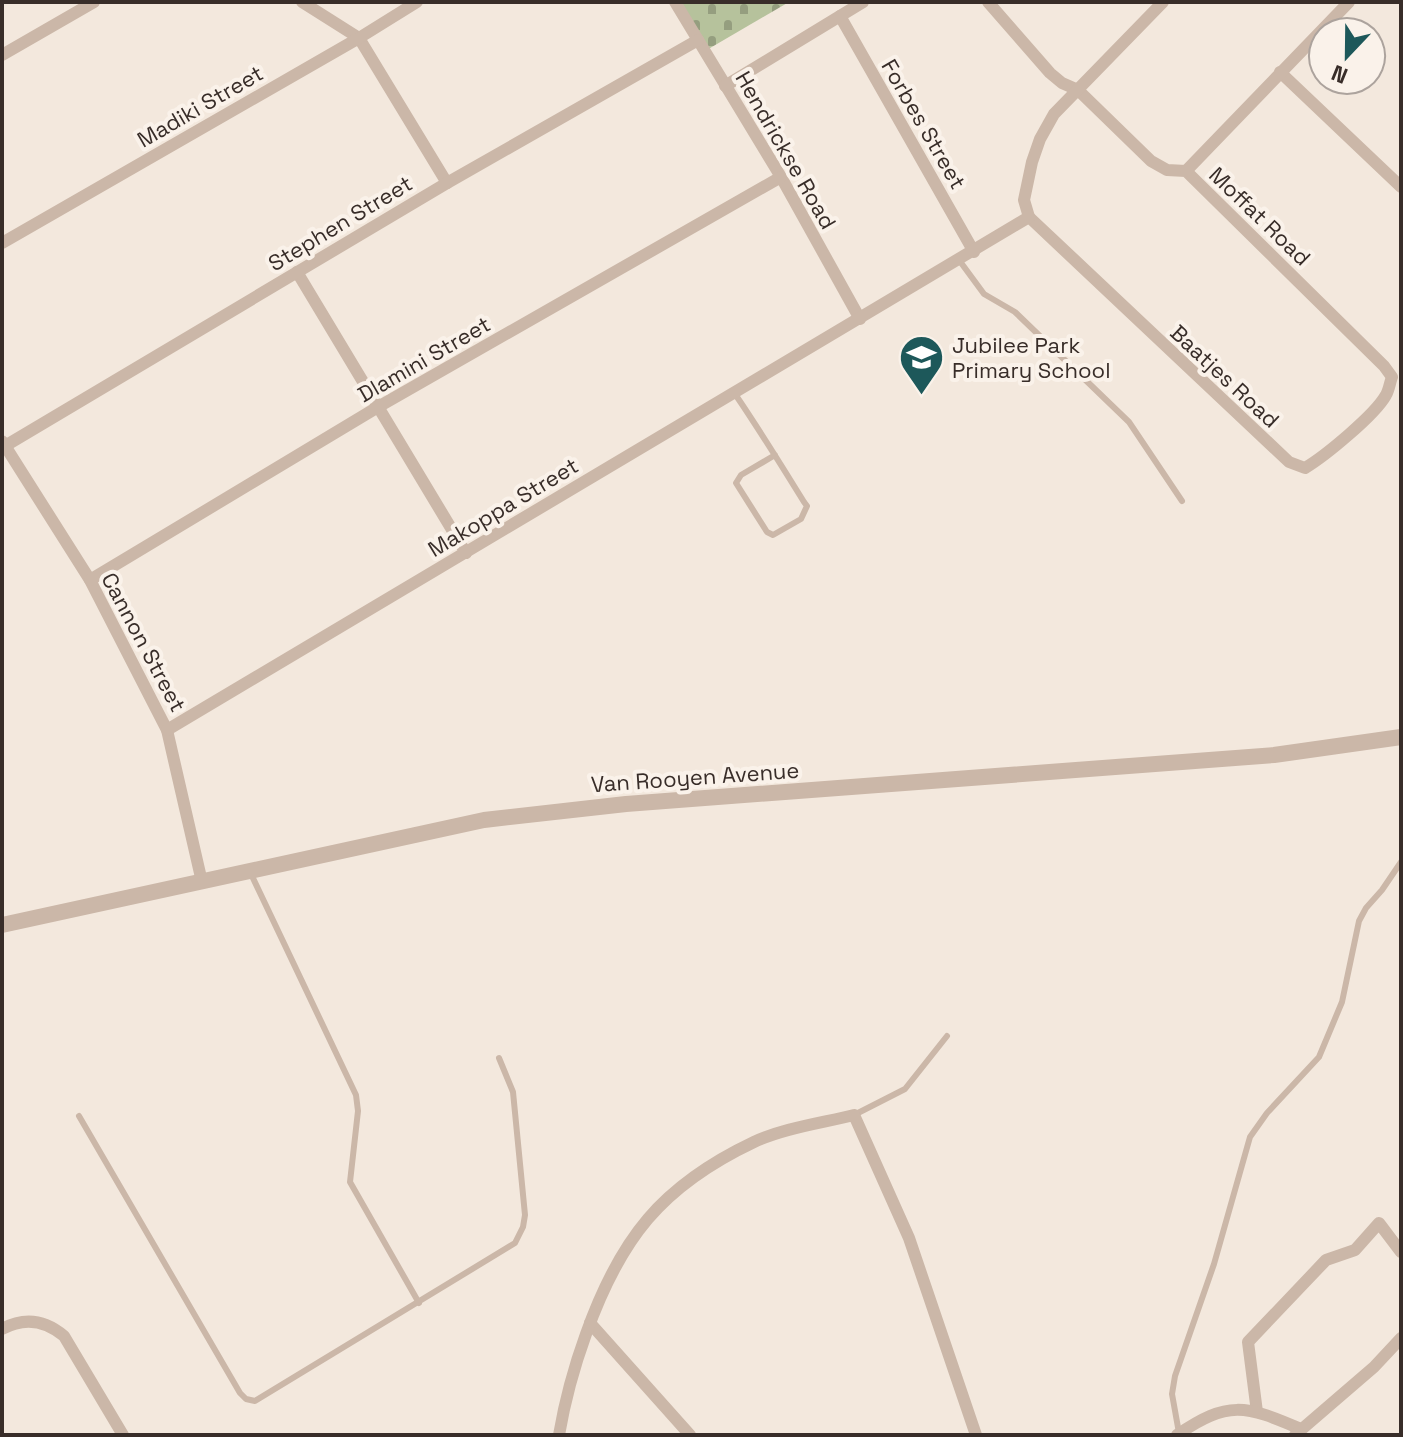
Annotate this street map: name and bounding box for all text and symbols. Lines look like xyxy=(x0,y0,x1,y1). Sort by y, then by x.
north arrow xyxy=(1307,16,1387,96)
street label: Forbes Street xyxy=(876,54,972,194)
street label: Madiki Street xyxy=(132,59,268,153)
text: N xyxy=(1327,59,1352,90)
street label: Hendrickse Road xyxy=(729,66,843,234)
street label: Moffat Road xyxy=(1203,161,1317,271)
street label: Stephen Street xyxy=(263,169,417,277)
street label: Dlamini Street xyxy=(353,310,495,408)
street label: Baatjes Road xyxy=(1165,318,1285,434)
place label: Jubilee Park Primary School xyxy=(952,331,1111,384)
school or university icon: Jubilee Park Primary School xyxy=(897,334,945,397)
street label: Makoppa Street xyxy=(423,451,583,563)
street label: Cannon Street xyxy=(96,568,192,716)
street label: Van Rooyen Avenue xyxy=(590,756,800,798)

